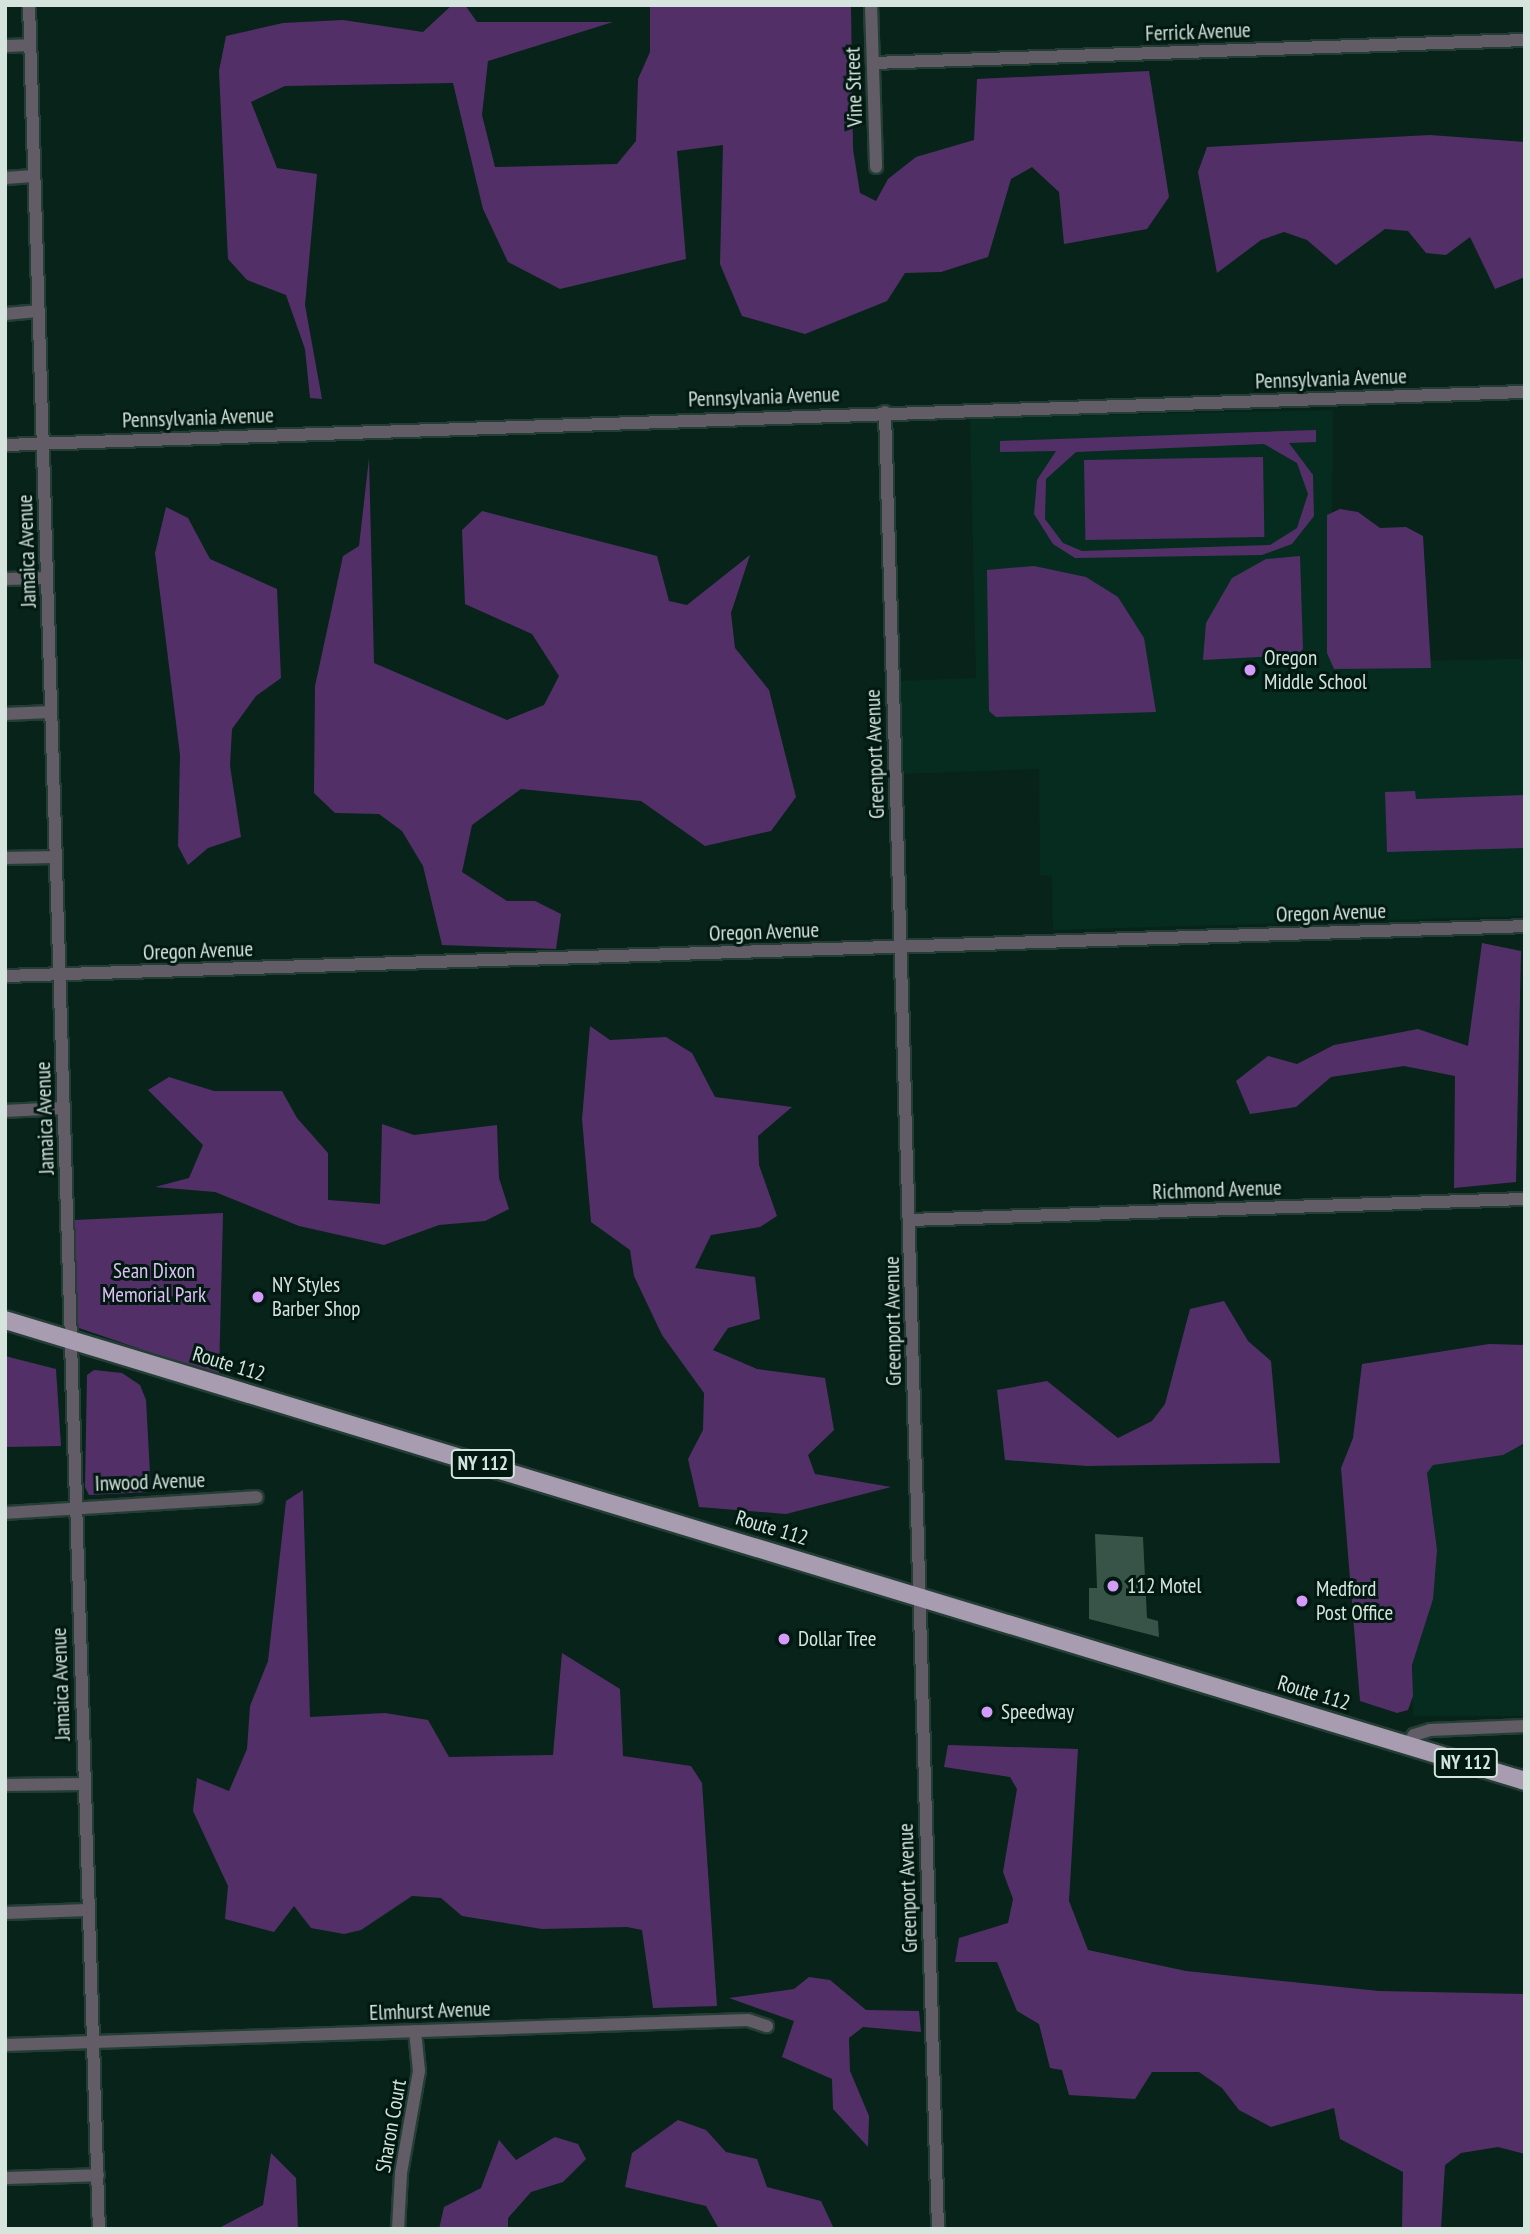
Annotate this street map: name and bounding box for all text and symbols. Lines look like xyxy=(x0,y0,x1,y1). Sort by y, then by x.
street label: Ferrick Avenue xyxy=(1144,18,1252,46)
street label: Vine Street xyxy=(840,47,868,127)
street label: Pennsylvania Avenue xyxy=(1255,364,1407,394)
street label: Pennsylvania Avenue xyxy=(688,382,840,412)
street label: Pennsylvania Avenue xyxy=(122,403,274,433)
street label: Jamaica Avenue xyxy=(12,494,42,608)
place label: Oregon Middle School xyxy=(1264,645,1367,695)
marker: Oregon Middle School xyxy=(1242,662,1258,678)
street label: Greenport Avenue xyxy=(860,688,890,820)
street label: Oregon Avenue xyxy=(1275,898,1387,928)
street label: Oregon Avenue xyxy=(708,917,820,947)
street label: Oregon Avenue xyxy=(142,936,254,966)
street label: Jamaica Avenue xyxy=(30,1061,60,1175)
street label: Richmond Avenue xyxy=(1152,1175,1282,1205)
street label: Greenport Avenue xyxy=(879,1256,907,1386)
park label: Sean Dixon Memorial Park xyxy=(102,1258,206,1308)
place label: NY Styles Barber Shop xyxy=(272,1272,360,1322)
marker: NY Styles Barber Shop xyxy=(250,1289,266,1305)
street label: Route 112 xyxy=(190,1341,268,1387)
road number: NY 112 xyxy=(450,1448,516,1480)
street label: Inwood Avenue xyxy=(94,1467,206,1497)
street label: Route 112 xyxy=(733,1505,811,1551)
place label: 112 Motel xyxy=(1127,1573,1201,1599)
place label: Medford Post Office xyxy=(1316,1576,1393,1626)
marker: 112 Motel xyxy=(1105,1578,1121,1594)
marker: Medford Post Office xyxy=(1294,1593,1310,1609)
place label: Dollar Tree xyxy=(798,1626,877,1652)
street label: Jamaica Avenue xyxy=(46,1627,76,1741)
marker: Dollar Tree xyxy=(776,1631,792,1647)
street label: Route 112 xyxy=(1275,1670,1353,1716)
place label: Speedway xyxy=(1001,1699,1074,1725)
marker: Speedway xyxy=(979,1704,995,1720)
road number: NY 112 xyxy=(1433,1748,1499,1778)
street label: Greenport Avenue xyxy=(893,1822,923,1954)
street label: Elmhurst Avenue xyxy=(369,1996,491,2026)
street label: Sharon Court xyxy=(370,2077,412,2175)

